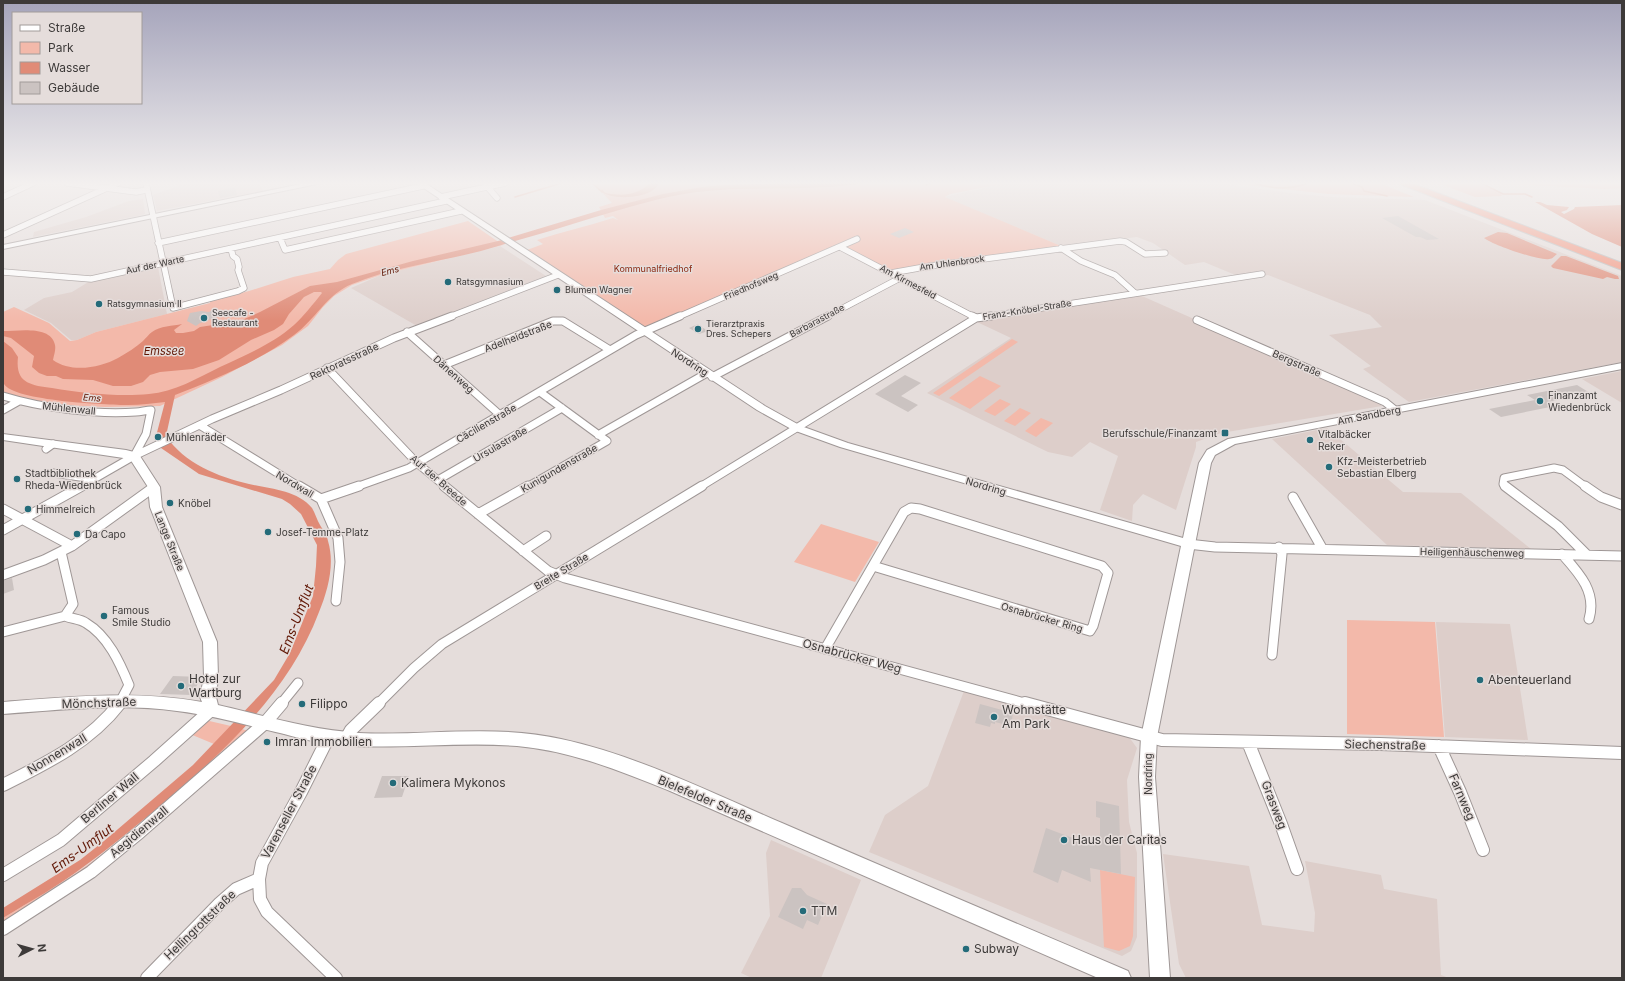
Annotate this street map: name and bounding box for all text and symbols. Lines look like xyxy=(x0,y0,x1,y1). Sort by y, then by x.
legend xyxy=(12,12,142,104)
text: Straße xyxy=(48,20,85,35)
text: Park xyxy=(48,40,74,55)
text: Wasser xyxy=(48,60,91,75)
text: Gebäude xyxy=(48,80,100,95)
street label: Am Uhlenbrock xyxy=(919,252,985,273)
street label: Auf der Warte xyxy=(125,253,185,276)
street label: Am Kirmesfeld xyxy=(878,262,938,301)
water label: Ems xyxy=(380,263,400,278)
park label: Kommunalfriedhof xyxy=(614,263,693,274)
street label: Friedhofsweg xyxy=(722,269,780,302)
place label: Ratsgymnasium xyxy=(456,276,523,287)
marker: Ratsgymnasium xyxy=(443,277,453,287)
place label: Blumen Wagner xyxy=(565,284,633,295)
marker: Blumen Wagner xyxy=(552,285,562,295)
street label: Franz-Knöbel-Straße xyxy=(982,297,1072,322)
place label: Ratsgymnasium II xyxy=(107,298,182,309)
marker: Ratsgymnasium II xyxy=(94,299,104,309)
street label: Barbarastraße xyxy=(787,302,846,340)
place label: Seecafe - Restaurant xyxy=(212,307,258,328)
marker: Seecafe - Restaurant xyxy=(199,313,209,323)
street label: Adelheidstraße xyxy=(482,318,554,354)
place label: Tierarztpraxis Dres. Schepers xyxy=(706,318,771,339)
marker: Tierarztpraxis Dres. Schepers xyxy=(693,324,703,334)
street label: Rektoratsstraße xyxy=(308,340,380,382)
water label: Emssee xyxy=(144,344,184,358)
street label: Nordring xyxy=(669,346,711,378)
street label: Bergstraße xyxy=(1271,347,1323,379)
street label: Dänenweg xyxy=(431,353,477,395)
place label: Finanzamt Wiedenbrück xyxy=(1548,389,1611,413)
water label: Ems xyxy=(83,391,102,404)
marker: Finanzamt Wiedenbrück xyxy=(1535,396,1545,406)
street label: Mühlenwall xyxy=(42,399,96,417)
street label: Cäcilienstraße xyxy=(454,401,518,445)
street label: Am Sandberg xyxy=(1336,403,1402,427)
street label: Ursulastraße xyxy=(471,424,529,464)
place label: Berufsschule/Finanzamt xyxy=(1103,427,1218,439)
marker: Berufsschule/Finanzamt xyxy=(1220,428,1230,438)
place label: Vitalbäcker Reker xyxy=(1318,428,1371,452)
place label: Mühlenräder xyxy=(166,431,226,443)
marker: Mühlenräder xyxy=(153,432,163,442)
marker: Vitalbäcker Reker xyxy=(1305,435,1315,445)
street label: Kunigundenstraße xyxy=(519,441,600,495)
street label: Auf der Breede xyxy=(408,452,470,508)
place label: Kfz-Meisterbetrieb Sebastian Elberg xyxy=(1337,455,1427,479)
marker: Kfz-Meisterbetrieb Sebastian Elberg xyxy=(1324,462,1334,472)
place label: Stadtbibliothek Rheda-Wiedenbrück xyxy=(25,467,122,491)
street label: Nordwall xyxy=(274,468,316,500)
marker: Stadtbibliothek Rheda-Wiedenbrück xyxy=(12,474,22,484)
street label: Nordring xyxy=(964,474,1008,498)
place label: Knöbel xyxy=(178,497,211,509)
marker: Knöbel xyxy=(165,498,175,508)
place label: Himmelreich xyxy=(36,503,95,515)
marker: Himmelreich xyxy=(23,504,33,514)
street label: Lange Straße xyxy=(153,510,187,573)
place label: Josef-Temme-Platz xyxy=(276,526,369,538)
marker: Josef-Temme-Platz xyxy=(263,527,273,537)
place label: Da Capo xyxy=(85,528,126,540)
marker: Da Capo xyxy=(72,529,82,539)
street label: Heiligenhäuschenweg xyxy=(1420,545,1524,559)
street label: Breite Straße xyxy=(532,550,590,592)
water label: Ems-Umflut xyxy=(275,581,317,656)
street label: Osnabrücker Ring xyxy=(1000,600,1084,634)
place label: Famous Smile Studio xyxy=(112,604,171,628)
marker: Famous Smile Studio xyxy=(99,611,109,621)
street label: Osnabrücker Weg xyxy=(801,635,903,676)
place label: Hotel zur Wartburg xyxy=(189,671,242,700)
place label: Abenteuerland xyxy=(1488,672,1571,687)
marker: Abenteuerland xyxy=(1475,675,1485,685)
marker: Hotel zur Wartburg xyxy=(176,681,186,691)
street label: Mönchstraße xyxy=(61,694,137,711)
place label: Filippo xyxy=(310,696,348,711)
marker: Filippo xyxy=(297,699,307,709)
place label: Wohnstätte Am Park xyxy=(1002,702,1066,731)
marker: Wohnstätte Am Park xyxy=(989,712,999,722)
street label: Nonnenwall xyxy=(24,730,89,777)
place label: Imran Immobilien xyxy=(275,734,372,749)
street label: Siechenstraße xyxy=(1344,736,1426,753)
marker: Imran Immobilien xyxy=(262,737,272,747)
street label: Nordring xyxy=(1142,753,1154,795)
street label: Varenseller Straße xyxy=(257,762,320,861)
street label: Berliner Wall xyxy=(78,769,142,826)
street label: Farnweg xyxy=(1446,771,1479,822)
street label: Bielefelder Straße xyxy=(656,772,755,825)
place label: Kalimera Mykonos xyxy=(401,775,506,790)
marker: Kalimera Mykonos xyxy=(388,778,398,788)
street label: Grasweg xyxy=(1258,779,1291,831)
street label: Aegidienwall xyxy=(106,803,171,861)
water label: Ems-Umflut xyxy=(48,820,117,876)
place label: Haus der Caritas xyxy=(1072,832,1167,847)
marker: Haus der Caritas xyxy=(1059,835,1069,845)
street label: Hellingrottstraße xyxy=(161,887,239,963)
place label: TTM xyxy=(811,903,837,918)
marker: TTM xyxy=(798,906,808,916)
north arrow xyxy=(12,929,52,969)
place label: Subway xyxy=(974,941,1019,956)
text: N xyxy=(35,943,49,953)
marker: Subway xyxy=(961,944,971,954)

